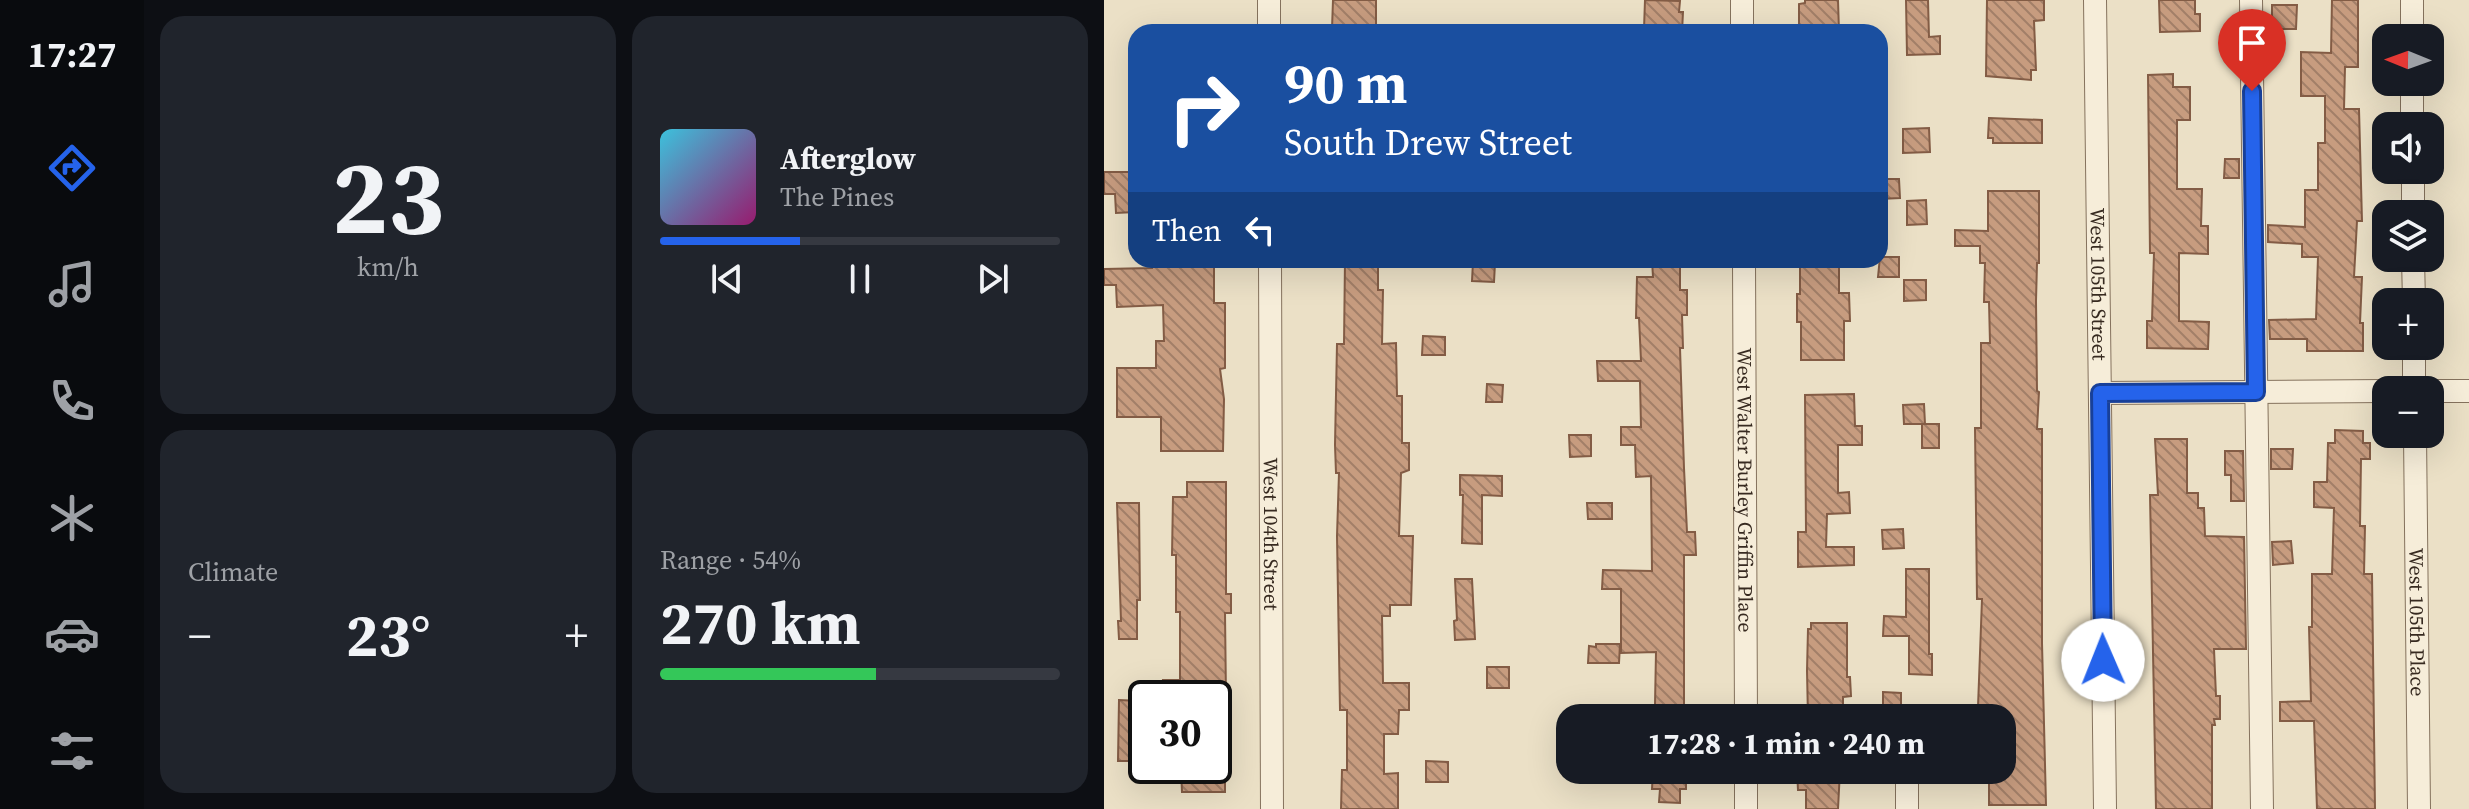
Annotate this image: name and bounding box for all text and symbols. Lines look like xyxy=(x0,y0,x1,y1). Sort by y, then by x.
pin xyxy=(2218,9,2286,91)
icon: arrive xyxy=(2230,21,2274,65)
north arrow xyxy=(2372,24,2444,96)
map controls xyxy=(2372,24,2444,448)
text: 17:27 xyxy=(28,30,116,79)
text: 90 m xyxy=(1284,45,1407,122)
icon: right xyxy=(1152,56,1256,160)
button: sound xyxy=(2372,112,2444,184)
text: South Drew Street xyxy=(1284,118,1572,167)
text: 23 xyxy=(332,125,444,268)
text: Afterglow xyxy=(780,138,916,179)
icon: directions xyxy=(44,140,100,196)
text: The Pines xyxy=(780,179,894,215)
button: layers xyxy=(2372,200,2444,272)
street label: West 105th Street xyxy=(2084,207,2113,361)
icon: left xyxy=(1238,208,1282,252)
text: Then xyxy=(1152,210,1222,251)
text: km/h xyxy=(357,249,419,285)
icon: music xyxy=(44,256,100,312)
icon: previous xyxy=(705,257,749,301)
icon: pause xyxy=(838,257,882,301)
icon: next xyxy=(971,257,1015,301)
button: + xyxy=(2372,288,2444,360)
street label: West Walter Burley Griffin Place xyxy=(1730,347,1760,633)
icon: phone xyxy=(44,373,100,429)
button: − xyxy=(2372,376,2444,448)
street label: West 104th Street xyxy=(1257,458,1285,611)
icon: climate xyxy=(44,490,100,546)
text: Range · 54% xyxy=(660,542,801,578)
street label: West 105th Place xyxy=(2402,547,2432,697)
text: Climate xyxy=(188,554,278,590)
text: 270 km xyxy=(660,582,861,664)
text: 23° xyxy=(346,594,430,676)
text: − xyxy=(188,605,211,666)
text: + xyxy=(565,605,588,666)
icon: car xyxy=(44,606,100,662)
position arrow xyxy=(2061,618,2145,702)
speed limit sign: 30 xyxy=(1128,680,1232,784)
icon: filters xyxy=(44,723,100,779)
text: 17:28 · 1 min · 240 m xyxy=(1647,723,1925,764)

